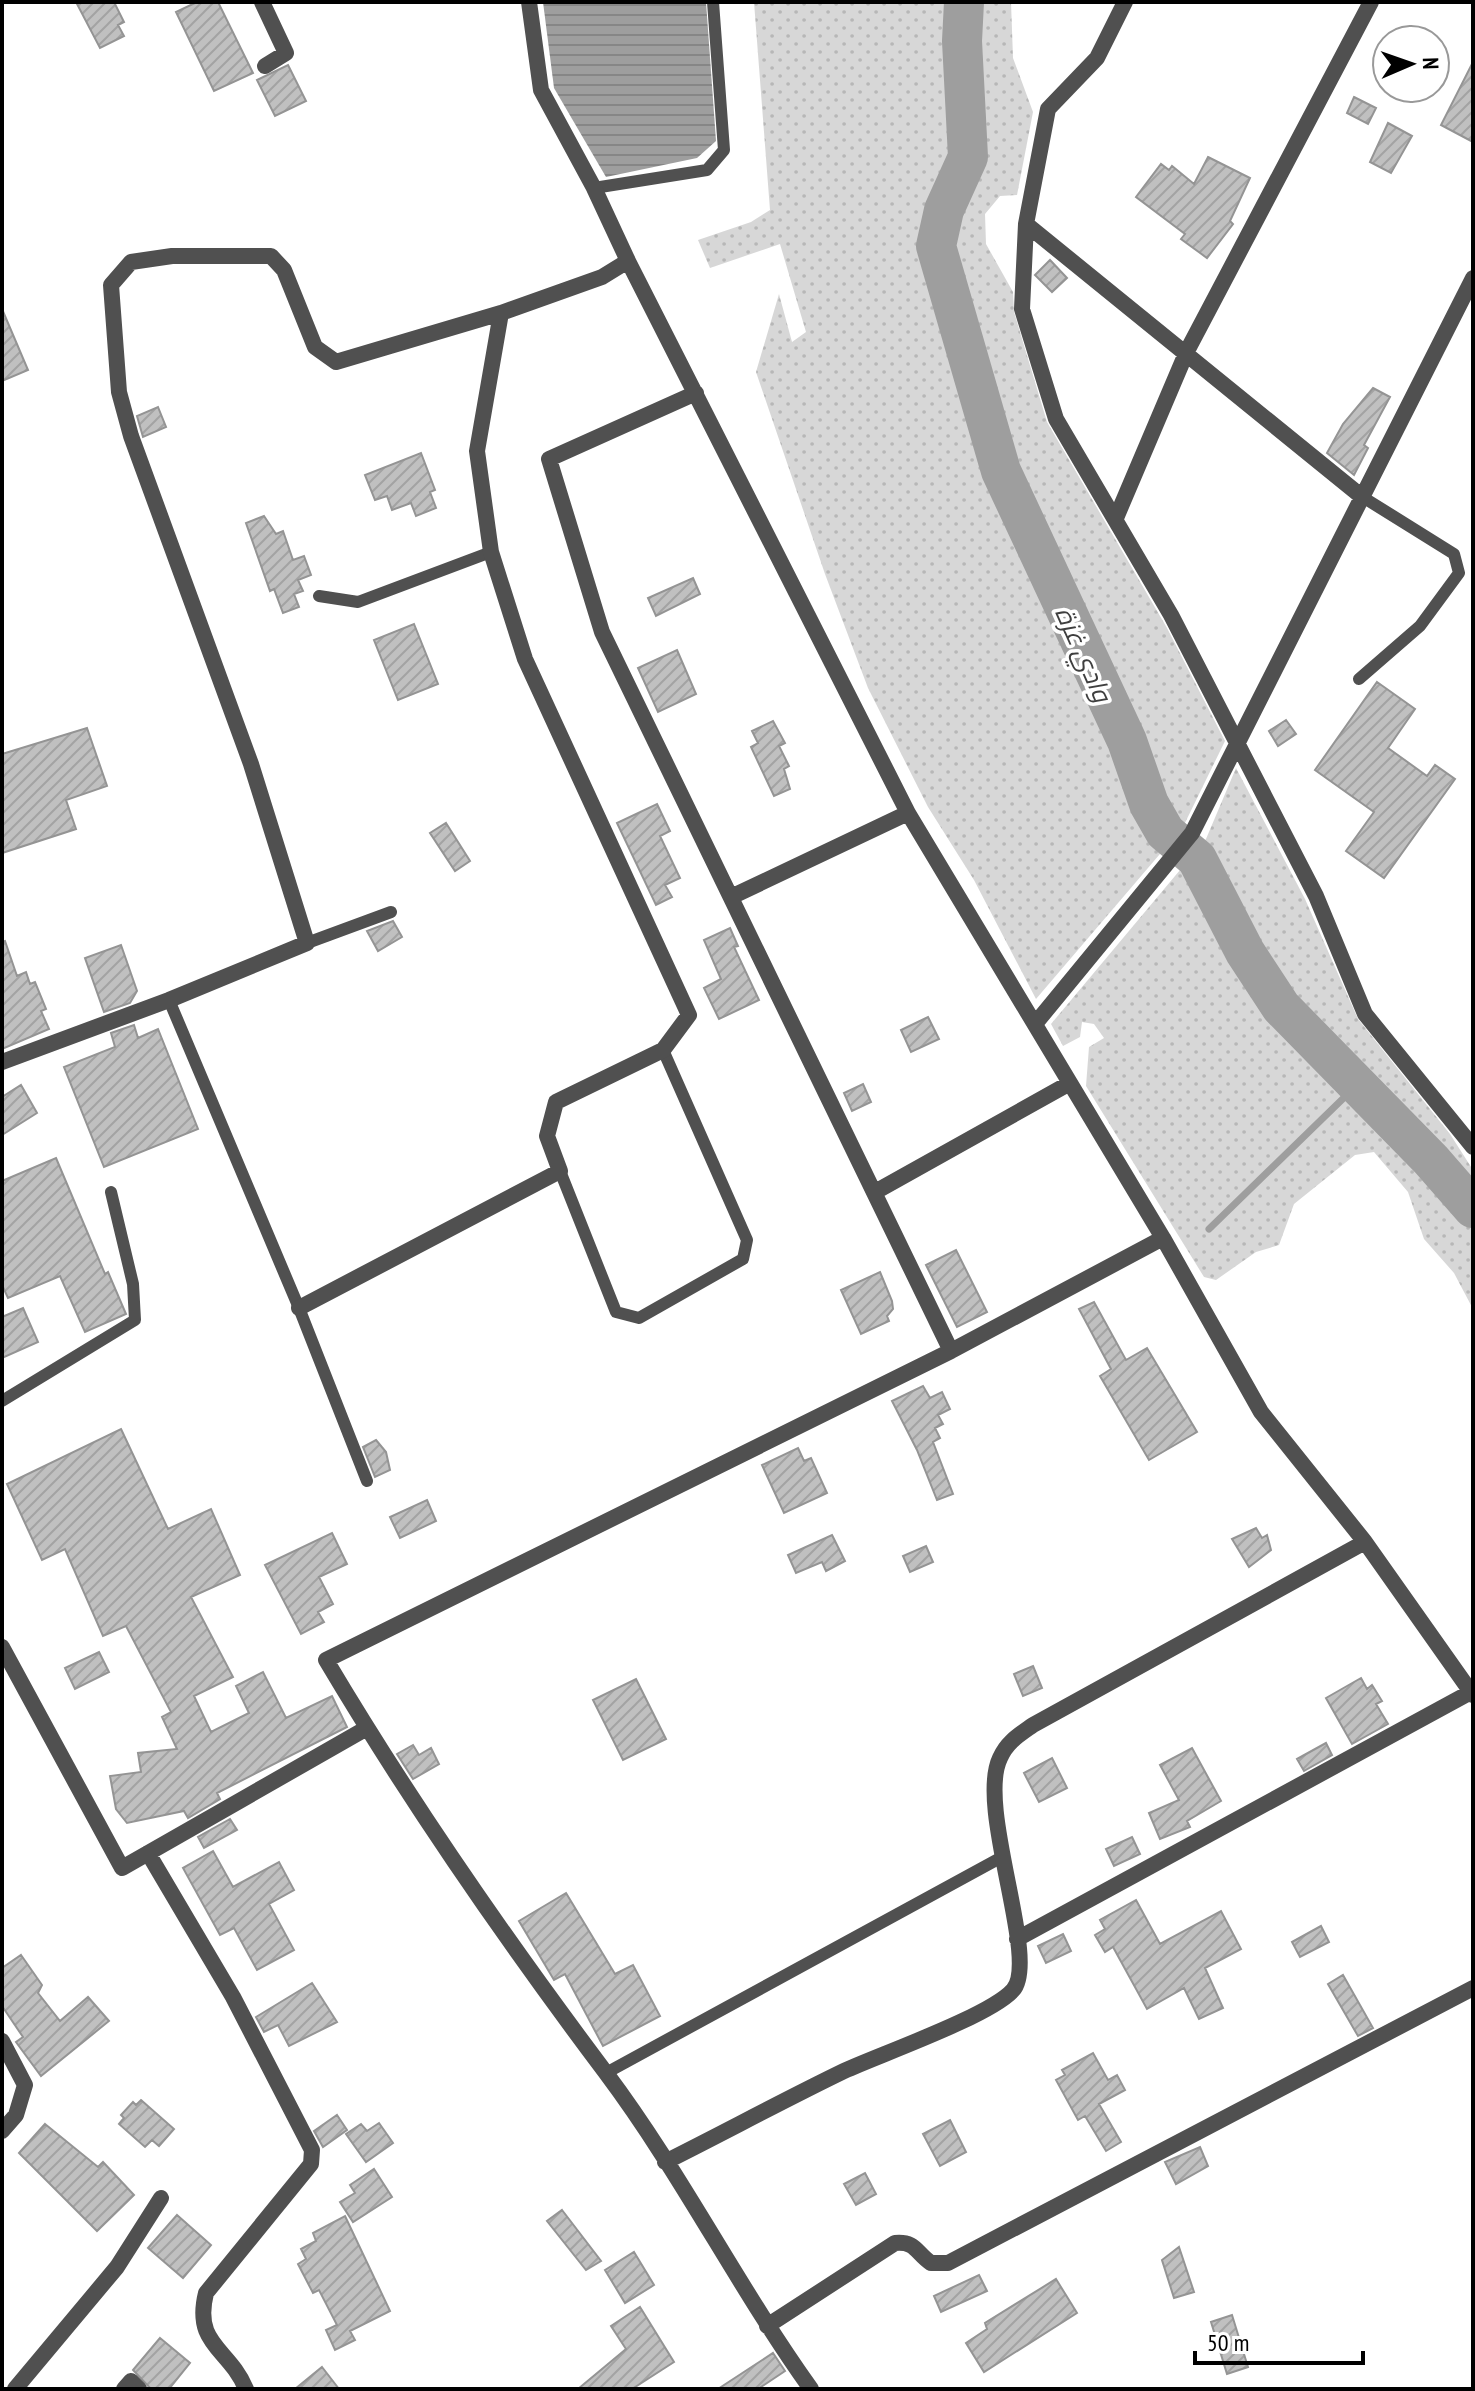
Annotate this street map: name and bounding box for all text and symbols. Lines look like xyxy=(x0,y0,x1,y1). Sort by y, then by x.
north arrow xyxy=(1371,24,1451,104)
text: N xyxy=(1417,57,1445,70)
water label: وادي غزة xyxy=(1044,601,1120,711)
scale bar xyxy=(1195,2315,1363,2365)
text: 50 m xyxy=(1207,2327,1249,2358)

